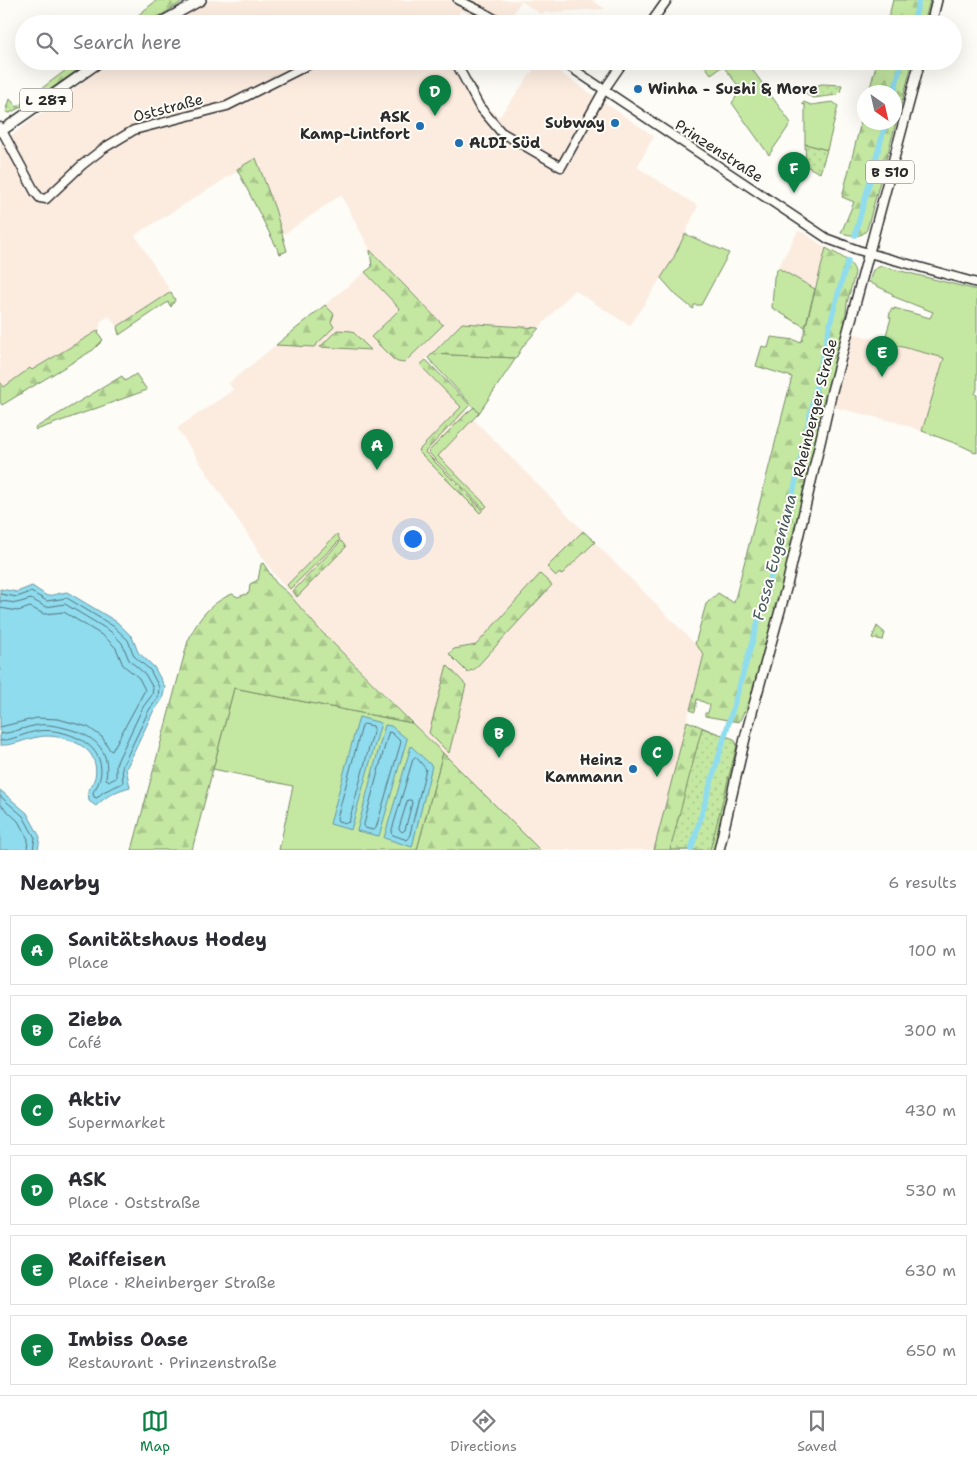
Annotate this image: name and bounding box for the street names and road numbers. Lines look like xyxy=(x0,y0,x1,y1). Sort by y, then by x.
road number: L 287 xyxy=(20,88,72,112)
street label: Oststraße xyxy=(131,89,205,127)
street label: Prinzenstraße xyxy=(671,115,767,187)
road number: B 510 xyxy=(866,160,914,183)
street label: Rheinberger Straße xyxy=(788,337,842,479)

